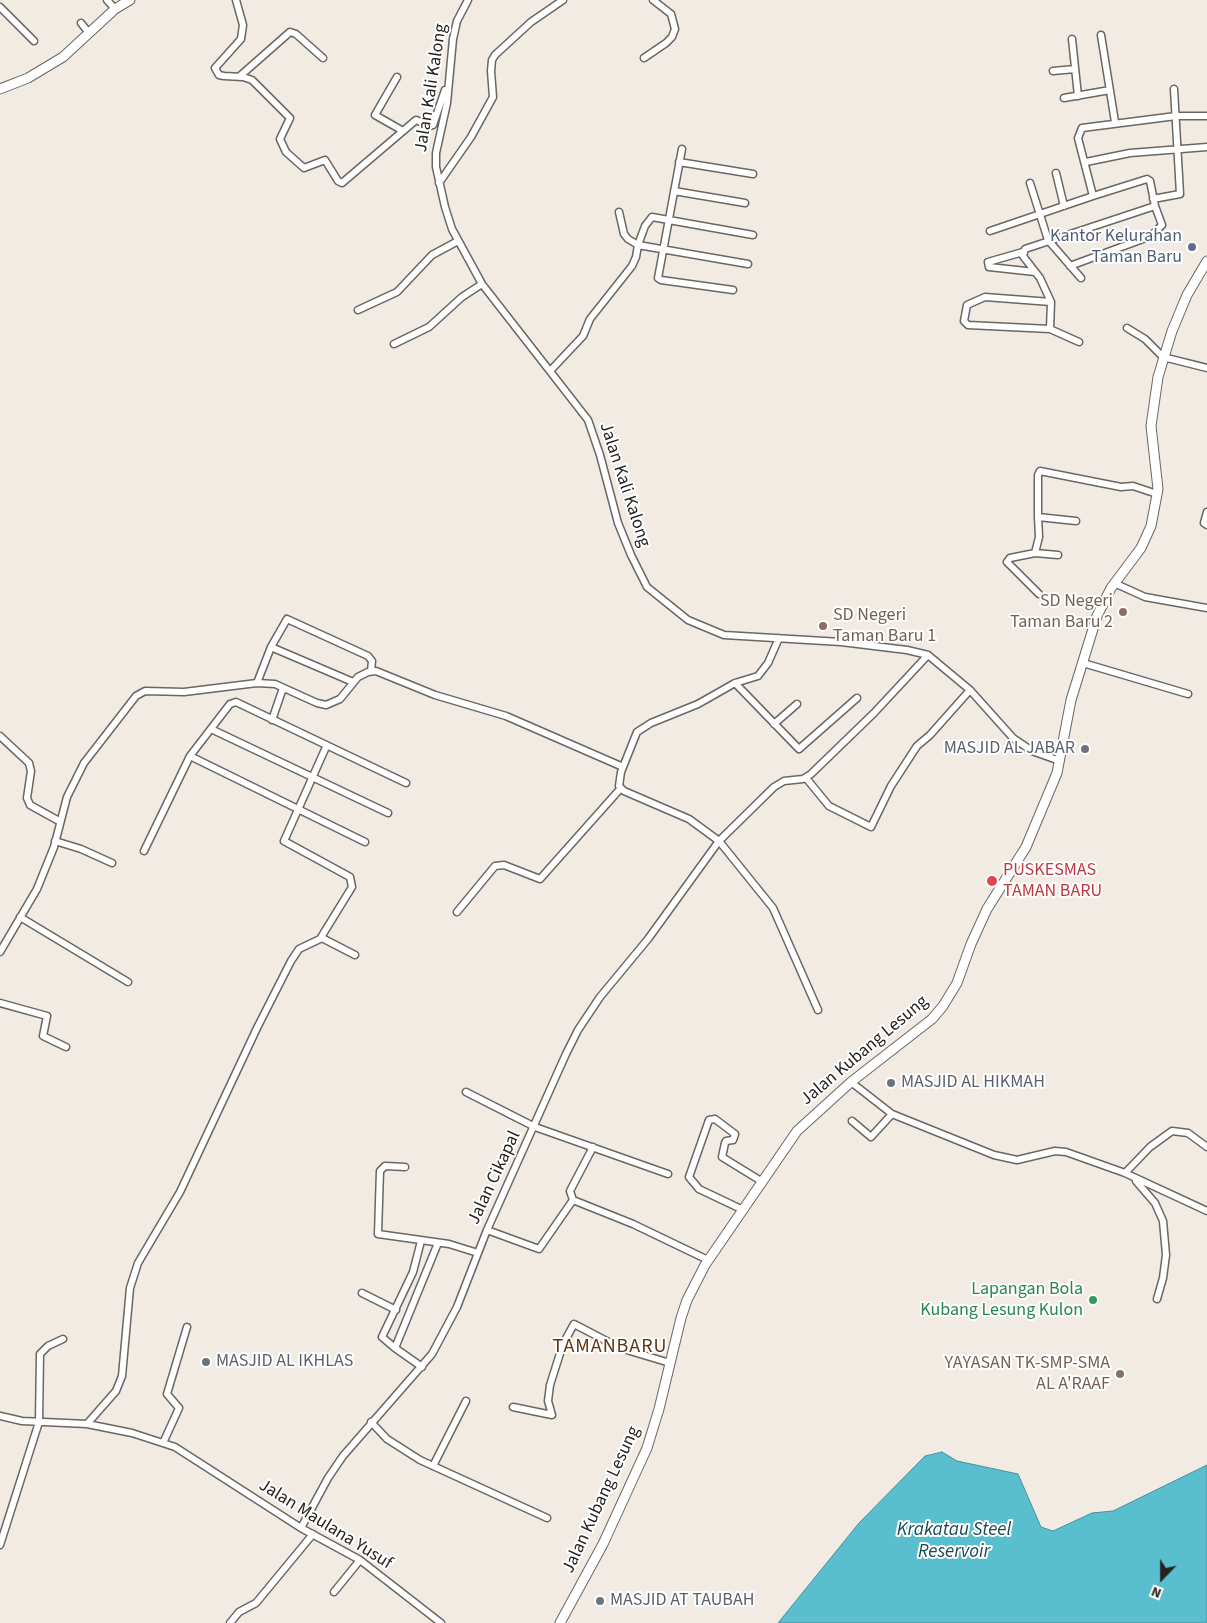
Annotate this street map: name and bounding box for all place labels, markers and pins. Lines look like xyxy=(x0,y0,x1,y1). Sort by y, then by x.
place label: Kantor Kelurahan Taman Baru xyxy=(1050,226,1182,268)
marker: Kantor Kelurahan Taman Baru xyxy=(1186,241,1198,253)
place label: SD Negeri Taman Baru 2 xyxy=(1010,591,1113,634)
place label: SD Negeri Taman Baru 1 xyxy=(833,605,936,648)
marker: SD Negeri Taman Baru 2 xyxy=(1117,606,1129,618)
marker: SD Negeri Taman Baru 1 xyxy=(817,620,829,632)
place label: MASJID AL JABAR xyxy=(944,738,1075,760)
marker: MASJID AL JABAR xyxy=(1079,743,1091,755)
place label: PUSKESMAS TAMAN BARU xyxy=(1003,860,1102,902)
marker: PUSKESMAS TAMAN BARU xyxy=(985,874,999,888)
place label: MASJID AL HIKMAH xyxy=(901,1072,1045,1094)
marker: MASJID AL HIKMAH xyxy=(885,1077,897,1089)
place label: Lapangan Bola Kubang Lesung Kulon xyxy=(920,1279,1083,1322)
marker: Lapangan Bola Kubang Lesung Kulon xyxy=(1087,1294,1099,1306)
place label: MASJID AL IKHLAS xyxy=(216,1351,353,1373)
place label: YAYASAN TK-SMP-SMA AL A'RAAF xyxy=(945,1353,1110,1396)
marker: MASJID AL IKHLAS xyxy=(200,1356,212,1368)
marker: YAYASAN TK-SMP-SMA AL A'RAAF xyxy=(1114,1368,1126,1380)
place label: MASJID AT TAUBAH xyxy=(610,1590,754,1612)
marker: MASJID AT TAUBAH xyxy=(594,1595,606,1607)

